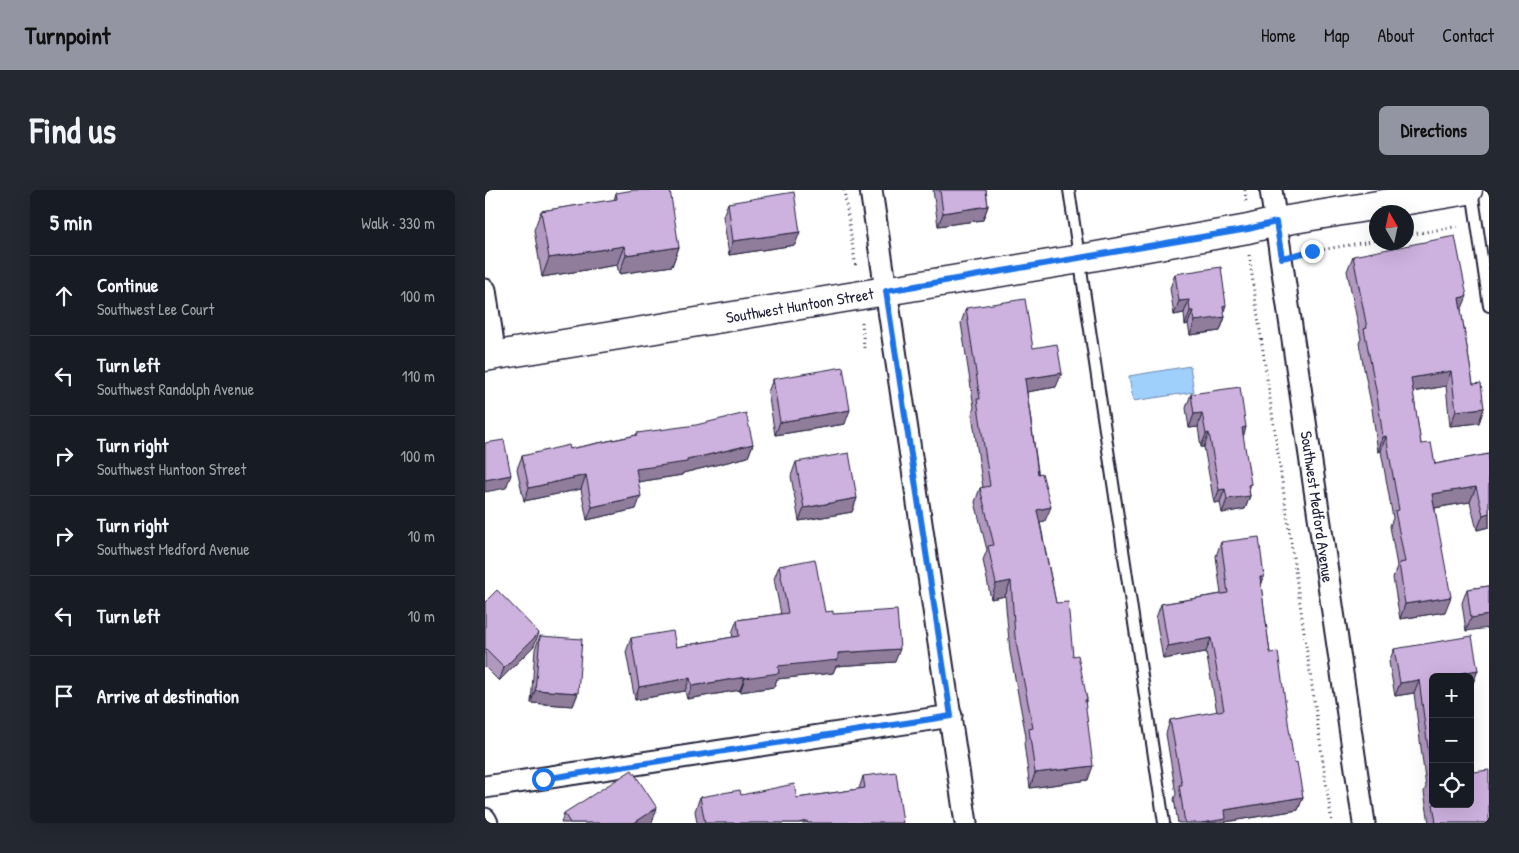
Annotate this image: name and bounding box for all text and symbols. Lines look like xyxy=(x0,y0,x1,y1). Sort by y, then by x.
text: Turnpoint xyxy=(25,19,110,51)
text: Home xyxy=(1261,23,1296,48)
text: Map xyxy=(1324,23,1349,48)
text: About xyxy=(1377,23,1414,48)
text: Contact xyxy=(1442,23,1494,48)
button: Directions xyxy=(1379,106,1489,155)
text: Find us xyxy=(30,107,116,154)
north arrow xyxy=(1369,205,1414,250)
text: 5 min xyxy=(50,208,92,237)
text: Walk · 330 m xyxy=(361,212,435,234)
route end xyxy=(1301,240,1324,263)
text: Continue xyxy=(97,272,158,298)
icon: ahead xyxy=(50,282,78,310)
street label: Southwest Huntoon Street xyxy=(724,282,876,328)
text: 100 m xyxy=(400,285,435,307)
text: Southwest Lee Court xyxy=(97,298,214,320)
text: Turn left xyxy=(97,352,160,378)
icon: left xyxy=(50,362,78,390)
text: 110 m xyxy=(402,365,435,387)
text: Southwest Randolph Avenue xyxy=(97,378,254,400)
street label: Southwest Medford Avenue xyxy=(1296,429,1340,584)
text: Turn right xyxy=(97,432,168,458)
icon: right xyxy=(50,442,78,470)
text: 100 m xyxy=(400,445,435,467)
text: Southwest Huntoon Street xyxy=(97,458,246,480)
text: Turn right xyxy=(97,512,168,538)
icon: right xyxy=(50,522,78,550)
text: 10 m xyxy=(407,525,435,547)
text: Southwest Medford Avenue xyxy=(97,538,250,560)
icon: left xyxy=(50,602,78,630)
text: Turn left xyxy=(97,603,160,629)
text: 10 m xyxy=(407,605,435,627)
map controls xyxy=(1429,673,1474,808)
button: + xyxy=(1429,673,1474,718)
icon: arrive xyxy=(50,682,78,710)
text: Arrive at destination xyxy=(97,683,239,709)
button: − xyxy=(1429,718,1474,763)
button: locate xyxy=(1429,763,1474,808)
route start xyxy=(532,768,555,791)

